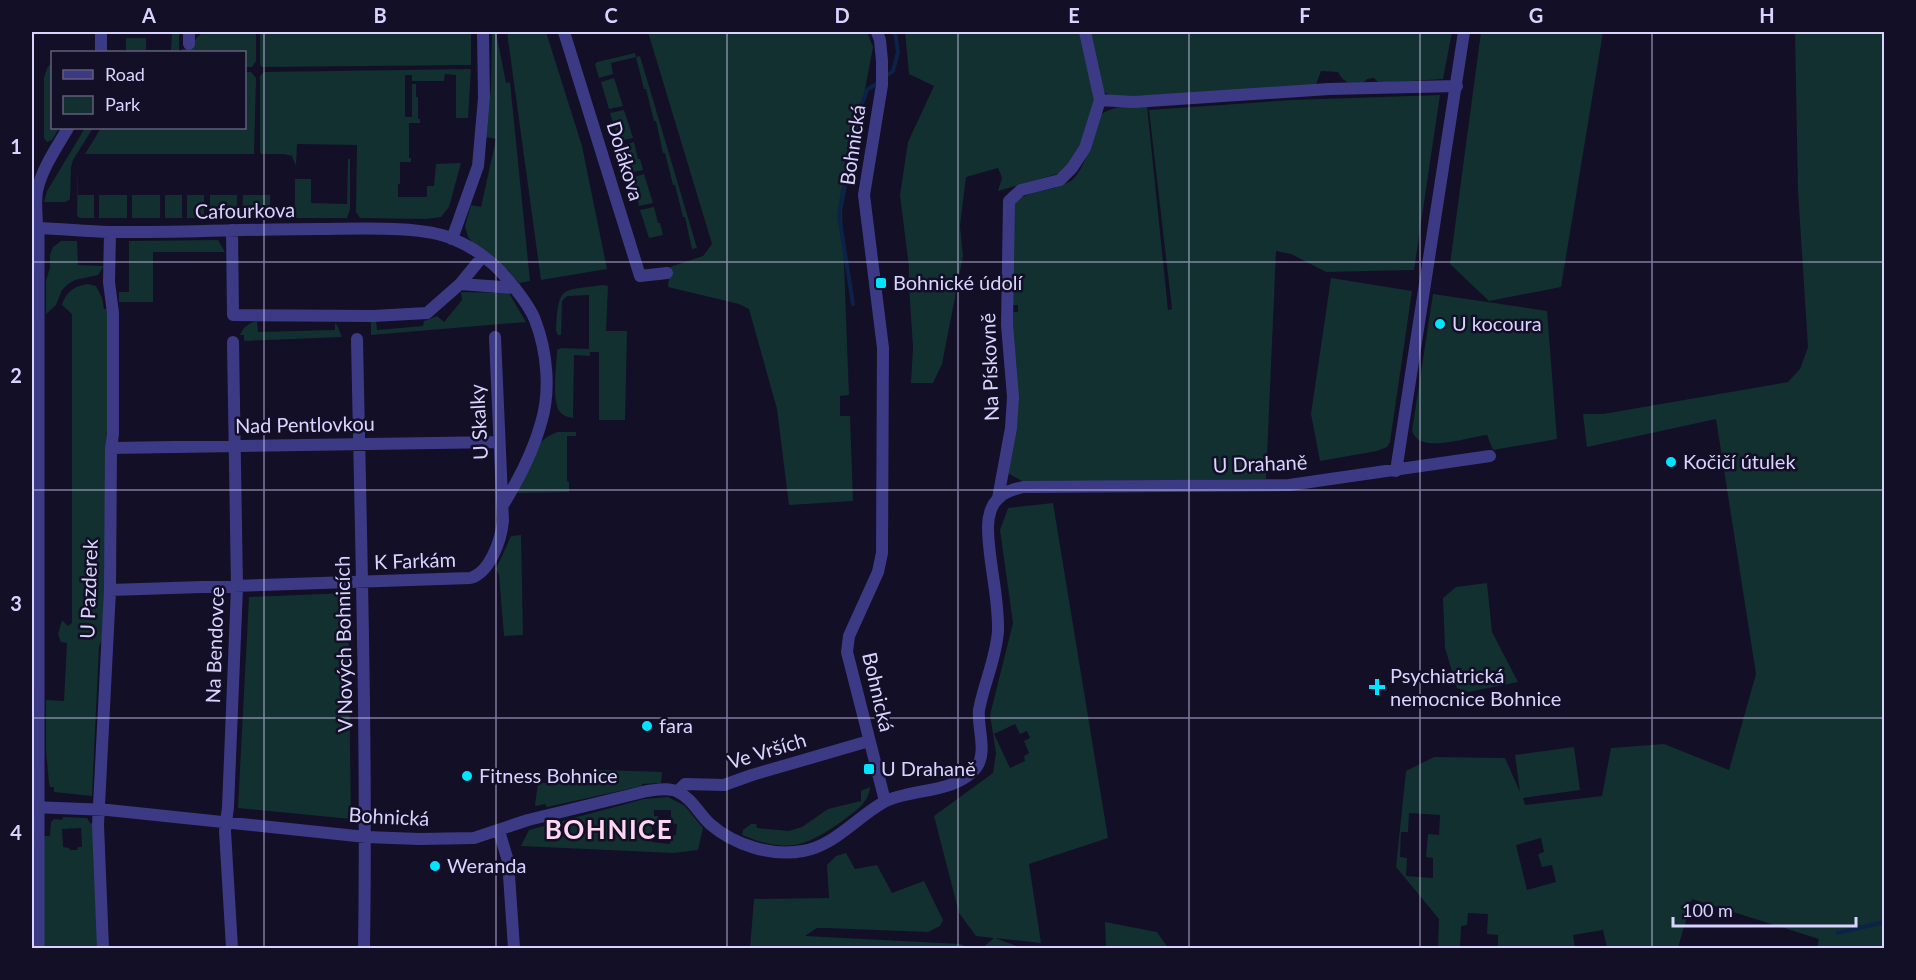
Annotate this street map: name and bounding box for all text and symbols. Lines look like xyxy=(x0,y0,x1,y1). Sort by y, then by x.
text: A xyxy=(141,3,156,27)
text: B xyxy=(373,3,387,27)
text: C xyxy=(604,3,618,27)
text: D xyxy=(834,3,850,27)
text: E xyxy=(1068,3,1080,27)
text: F xyxy=(1299,3,1311,27)
text: G xyxy=(1529,3,1543,27)
text: H xyxy=(1759,3,1775,27)
legend xyxy=(51,51,246,129)
text: Road xyxy=(105,63,145,85)
text: Park xyxy=(105,93,141,115)
street label: Bohnická xyxy=(834,103,870,187)
street label: Dolákova xyxy=(603,118,649,203)
text: 1 xyxy=(10,134,22,158)
street label: Cafourkova xyxy=(195,197,295,223)
place label: Bohnické údolí xyxy=(893,270,1023,294)
marker: Bohnické údolí xyxy=(874,276,888,290)
place label: U kocoura xyxy=(1452,311,1542,335)
street label: Na Pískovně xyxy=(975,313,1003,421)
marker: U kocoura xyxy=(1433,317,1447,331)
text: 2 xyxy=(10,363,22,387)
street label: U Skalky xyxy=(464,383,492,461)
street label: Nad Pentlovkou xyxy=(235,411,375,437)
street label: U Drahaně xyxy=(1212,449,1308,477)
place label: Kočičí útulek xyxy=(1683,449,1796,473)
marker: Kočičí útulek xyxy=(1664,455,1678,469)
street label: U Pazderek xyxy=(74,538,102,639)
street label: K Farkám xyxy=(374,547,456,573)
street label: V Nových Bohnicích xyxy=(329,556,357,732)
street label: Na Bendovce xyxy=(200,586,228,704)
text: 3 xyxy=(10,591,22,615)
street label: Bohnická xyxy=(858,650,900,734)
place label: Psychiatrická nemocnice Bohnice xyxy=(1390,663,1561,710)
marker: Psychiatrická nemocnice Bohnice xyxy=(1368,678,1386,696)
place label: fara xyxy=(659,713,693,737)
marker: fara xyxy=(640,719,654,733)
street label: Ve Vrších xyxy=(725,727,809,773)
place label: U Drahaně xyxy=(881,756,976,780)
marker: U Drahaně xyxy=(862,762,876,776)
place label: Fitness Bohnice xyxy=(479,763,618,787)
marker: Fitness Bohnice xyxy=(460,769,474,783)
street label: Bohnická xyxy=(348,802,430,830)
district label: BOHNICE xyxy=(545,813,673,845)
text: 4 xyxy=(10,820,22,844)
place label: Weranda xyxy=(447,853,527,877)
marker: Weranda xyxy=(428,859,442,873)
scale bar xyxy=(1673,890,1856,928)
text: 100 m xyxy=(1682,899,1733,921)

